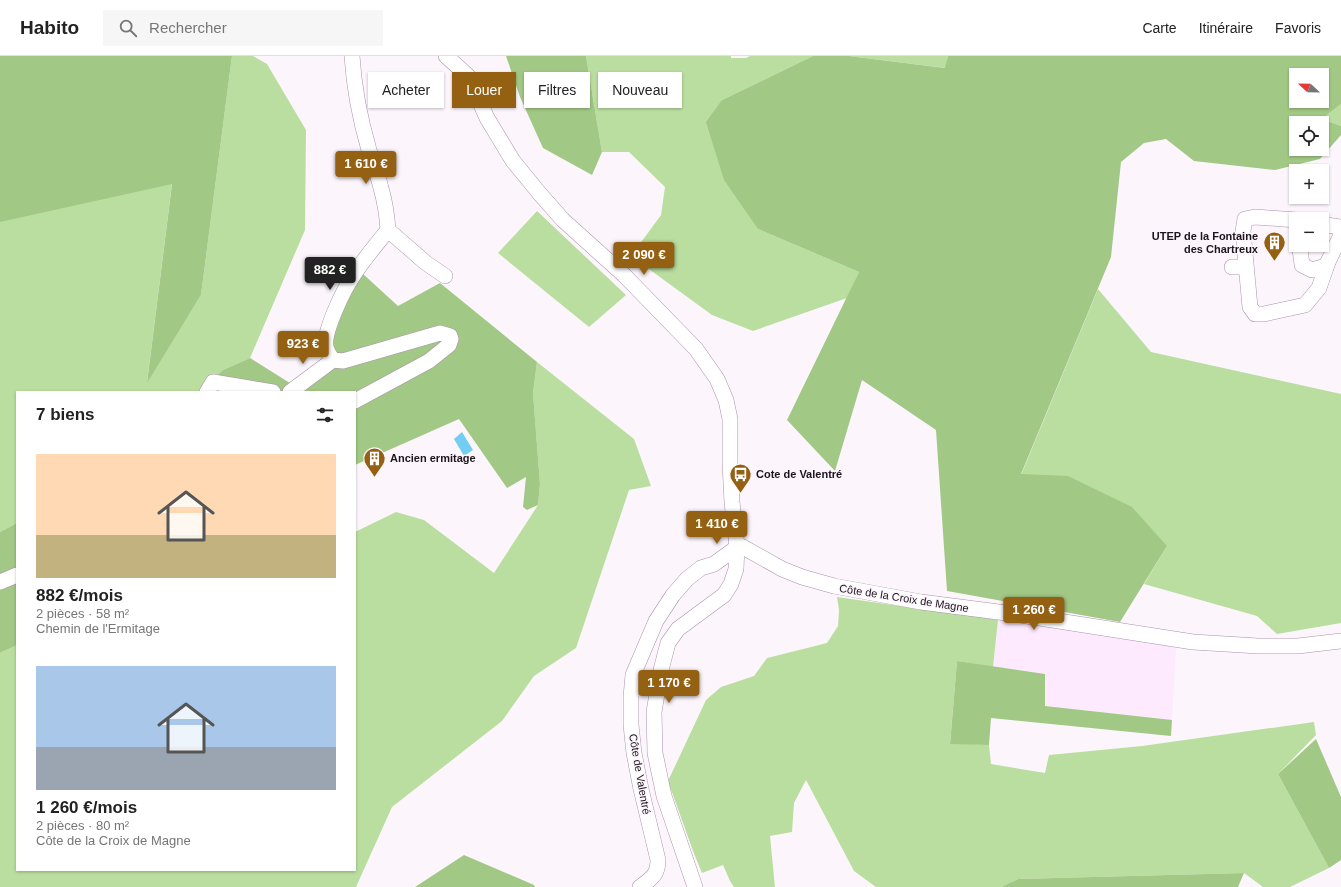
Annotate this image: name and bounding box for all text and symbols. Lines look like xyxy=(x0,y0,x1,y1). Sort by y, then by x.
search box xyxy=(103,10,383,46)
text: Habito xyxy=(20,17,79,38)
icon: search xyxy=(117,17,139,39)
text: Rechercher xyxy=(149,19,227,36)
text: Carte xyxy=(1142,20,1177,36)
text: Itinéraire xyxy=(1199,20,1253,36)
text: Favoris xyxy=(1275,20,1321,36)
north arrow xyxy=(1289,68,1329,108)
map controls xyxy=(1289,68,1329,252)
chip: Acheter xyxy=(368,72,444,108)
chip: Louer xyxy=(452,72,516,108)
chip: Filtres xyxy=(524,72,590,108)
chip: Nouveau xyxy=(598,72,682,108)
button: locate xyxy=(1289,116,1329,156)
pin: 1 610 € xyxy=(329,151,403,185)
text: 1 610 € xyxy=(344,156,388,171)
button: + xyxy=(1289,164,1329,204)
button: − xyxy=(1289,212,1329,252)
building icon: UTEP de la Fontaine des Chartreux xyxy=(1261,229,1287,262)
place label: UTEP de la Fontaine des Chartreux xyxy=(1152,230,1259,255)
pin: 2 090 € xyxy=(607,242,681,276)
text: 2 090 € xyxy=(622,247,666,262)
pin: 882 € xyxy=(302,257,358,291)
text: 882 € xyxy=(314,262,346,277)
pin: 923 € xyxy=(275,331,331,365)
text: 923 € xyxy=(287,336,319,351)
icon: filters xyxy=(314,404,336,426)
text: 7 biens xyxy=(36,405,95,424)
building icon: Ancien ermitage xyxy=(361,445,387,478)
place label: Ancien ermitage xyxy=(390,452,476,464)
bus stop icon: Cote de Valentré xyxy=(727,461,753,494)
place label: Cote de Valentré xyxy=(756,468,842,480)
icon: home xyxy=(150,480,222,552)
pin: 1 410 € xyxy=(680,511,754,545)
text: 1 410 € xyxy=(695,516,739,531)
street label: Côte de la Croix de Magne xyxy=(838,582,970,614)
text: 882 €/mois xyxy=(36,586,123,605)
pin: 1 260 € xyxy=(997,597,1071,631)
text: 1 260 € xyxy=(1012,602,1056,617)
text: 2 pièces · 58 m² xyxy=(36,606,129,621)
text: Chemin de l'Ermitage xyxy=(36,621,160,636)
pin: 1 170 € xyxy=(632,670,706,704)
text: 1 170 € xyxy=(647,675,691,690)
icon: home xyxy=(150,692,222,764)
street label: Côte de Valentré xyxy=(627,733,653,815)
text: 1 260 €/mois xyxy=(36,798,137,817)
text: 2 pièces · 80 m² xyxy=(36,818,129,833)
text: Côte de la Croix de Magne xyxy=(36,833,191,848)

